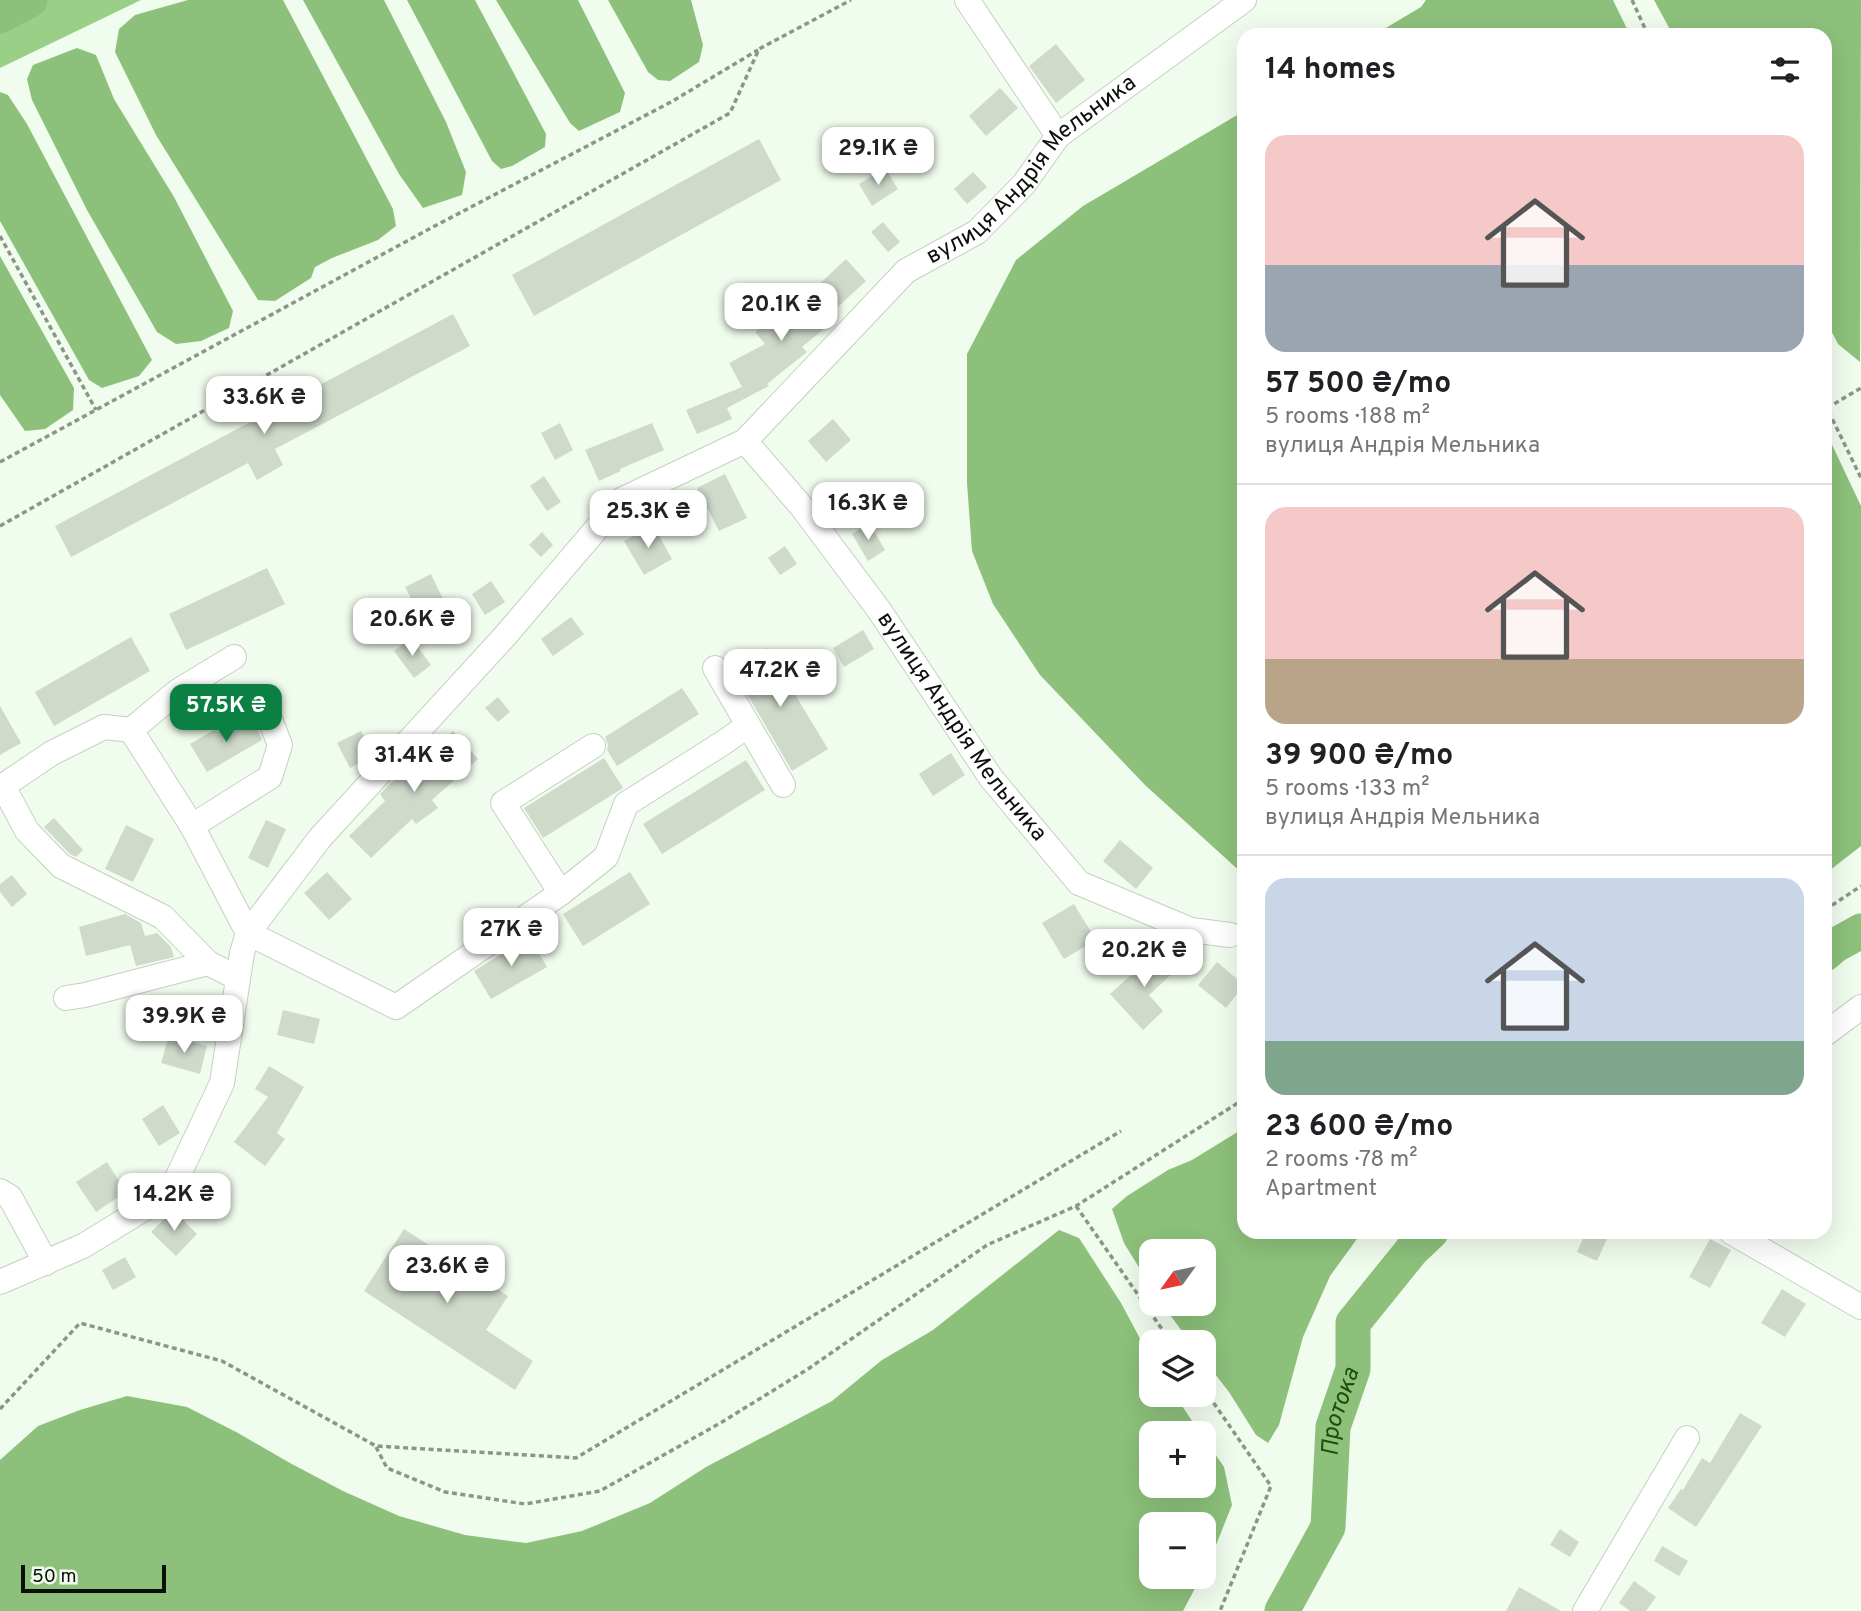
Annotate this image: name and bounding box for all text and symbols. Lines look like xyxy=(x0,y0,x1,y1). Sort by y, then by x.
icon: filters xyxy=(1766,51,1804,89)
text: 14 homes xyxy=(1265,52,1396,89)
street label: вулиця Андрія Мельника xyxy=(921,69,1142,271)
pin: 29.1K ₴ xyxy=(813,128,943,187)
text: 29.1K ₴ xyxy=(838,135,918,164)
icon: home xyxy=(1472,180,1598,306)
pin: 20.1K ₴ xyxy=(716,284,846,343)
text: 20.1K ₴ xyxy=(740,291,822,320)
text: 57 500 ₴/mo xyxy=(1265,366,1451,403)
pin: 33.6K ₴ xyxy=(199,376,329,436)
text: 33.6K ₴ xyxy=(222,384,306,413)
text: 5 rooms · 188 m² xyxy=(1265,403,1430,432)
text: вулиця Андрія Мельника xyxy=(1265,432,1540,461)
pin: 16.3K ₴ xyxy=(803,482,933,542)
pin: 25.3K ₴ xyxy=(583,490,713,550)
text: 16.3K ₴ xyxy=(828,490,908,519)
text: 25.3K ₴ xyxy=(606,498,690,527)
icon: home xyxy=(1472,552,1598,678)
pin: 20.6K ₴ xyxy=(347,598,477,658)
text: 20.6K ₴ xyxy=(369,606,455,635)
street label: вулиця Андрія Мельника xyxy=(870,607,1053,848)
pin: 47.2K ₴ xyxy=(715,650,845,709)
text: 47.2K ₴ xyxy=(739,657,821,686)
pin: 57.5K ₴ xyxy=(161,684,291,744)
text: 57.5K ₴ xyxy=(186,692,266,721)
pin: 31.4K ₴ xyxy=(349,734,479,794)
text: 39 900 ₴/mo xyxy=(1265,738,1453,775)
text: 31.4K ₴ xyxy=(374,742,454,771)
text: 5 rooms · 133 m² xyxy=(1265,775,1430,804)
text: вулиця Андрія Мельника xyxy=(1265,804,1540,833)
pin: 27K ₴ xyxy=(462,908,560,968)
text: 27K ₴ xyxy=(479,916,543,945)
icon: home xyxy=(1472,923,1598,1049)
pin: 20.2K ₴ xyxy=(1079,930,1209,989)
text: 20.2K ₴ xyxy=(1101,937,1187,966)
pin: 39.9K ₴ xyxy=(119,996,249,1055)
text: 39.9K ₴ xyxy=(142,1003,226,1032)
text: 23 600 ₴/mo xyxy=(1265,1109,1453,1146)
text: 2 rooms · 78 m² xyxy=(1265,1146,1418,1175)
pin: 14.2K ₴ xyxy=(109,1174,239,1233)
text: Apartment xyxy=(1265,1175,1377,1204)
text: 14.2K ₴ xyxy=(134,1181,214,1210)
north arrow xyxy=(1139,1239,1216,1316)
map controls xyxy=(1139,1239,1216,1589)
pin: 23.6K ₴ xyxy=(382,1246,512,1305)
text: 23.6K ₴ xyxy=(405,1253,489,1282)
button: layers xyxy=(1139,1330,1216,1407)
water label: Протока xyxy=(1317,1363,1367,1457)
button: + xyxy=(1139,1421,1216,1498)
button: − xyxy=(1139,1512,1216,1589)
scale bar xyxy=(21,1562,166,1594)
text: 50 m xyxy=(32,1565,77,1589)

